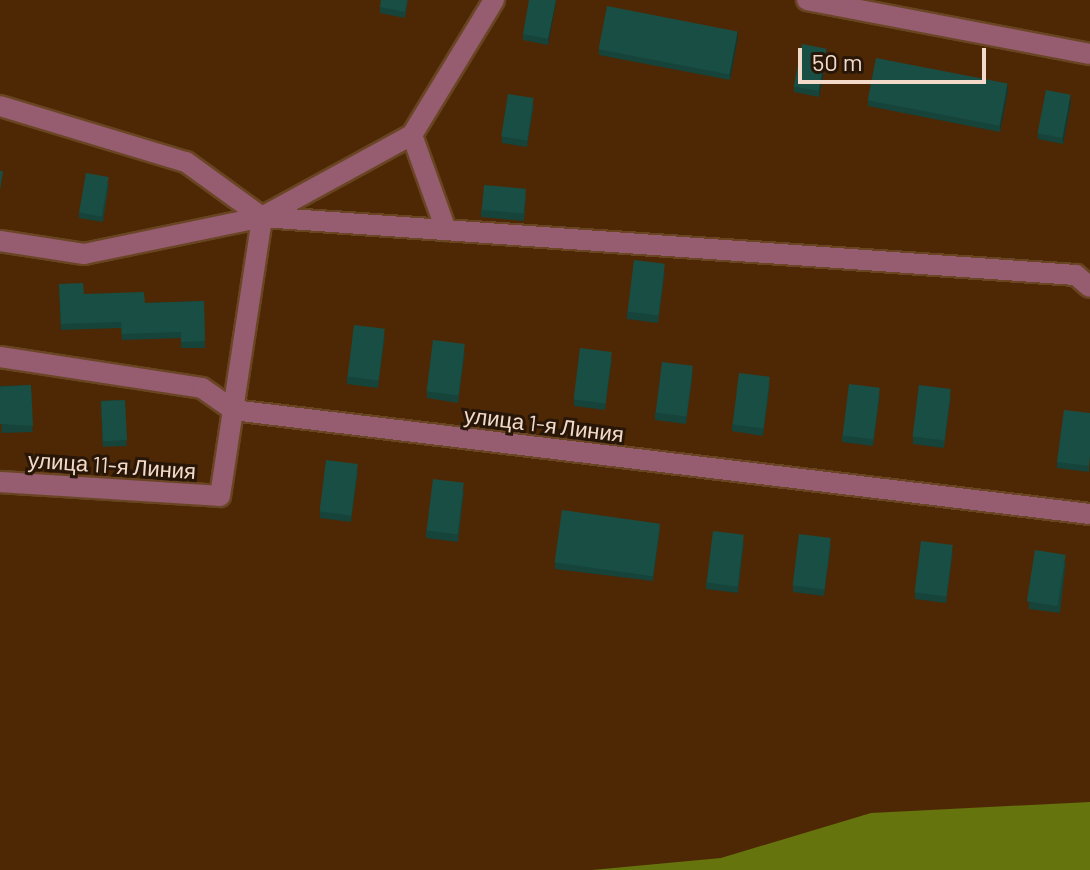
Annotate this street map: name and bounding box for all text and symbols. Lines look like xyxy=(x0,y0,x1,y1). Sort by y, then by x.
scale bar xyxy=(802,32,990,82)
text: 50 m xyxy=(812,47,863,76)
street label: улица 1-я Линия xyxy=(463,401,625,447)
street label: улица 11-я Линия xyxy=(27,446,197,484)

